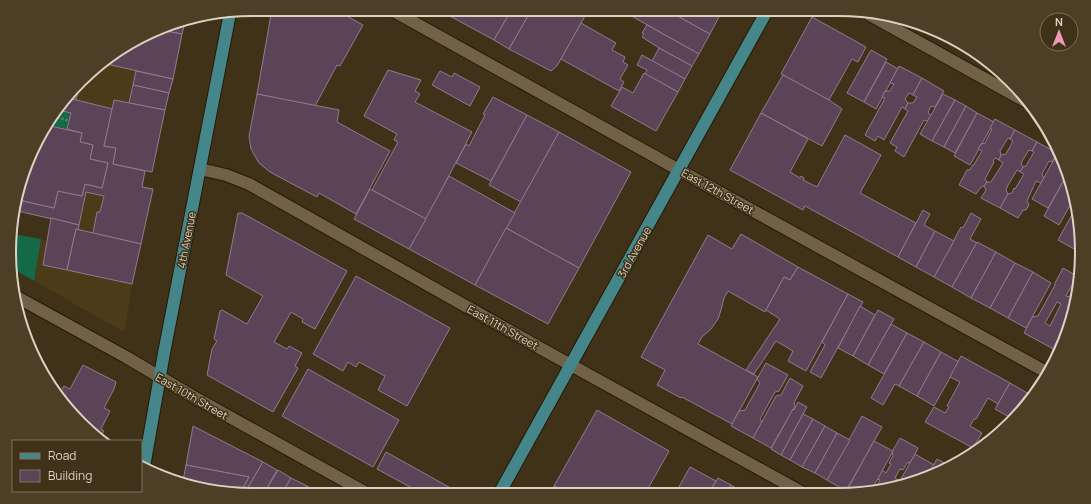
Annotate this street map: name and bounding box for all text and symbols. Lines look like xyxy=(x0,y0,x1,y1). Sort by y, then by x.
north arrow xyxy=(1039,12,1079,52)
text: N xyxy=(1055,14,1063,29)
street label: East 12th Street xyxy=(679,165,757,217)
street label: 4th Avenue xyxy=(173,210,199,270)
street label: 3rd Avenue xyxy=(614,223,654,280)
street label: East 11th Street xyxy=(465,301,541,353)
street label: East 10th Street xyxy=(153,369,231,423)
legend xyxy=(12,440,142,492)
text: Road xyxy=(48,447,76,464)
text: Building xyxy=(48,467,92,484)

